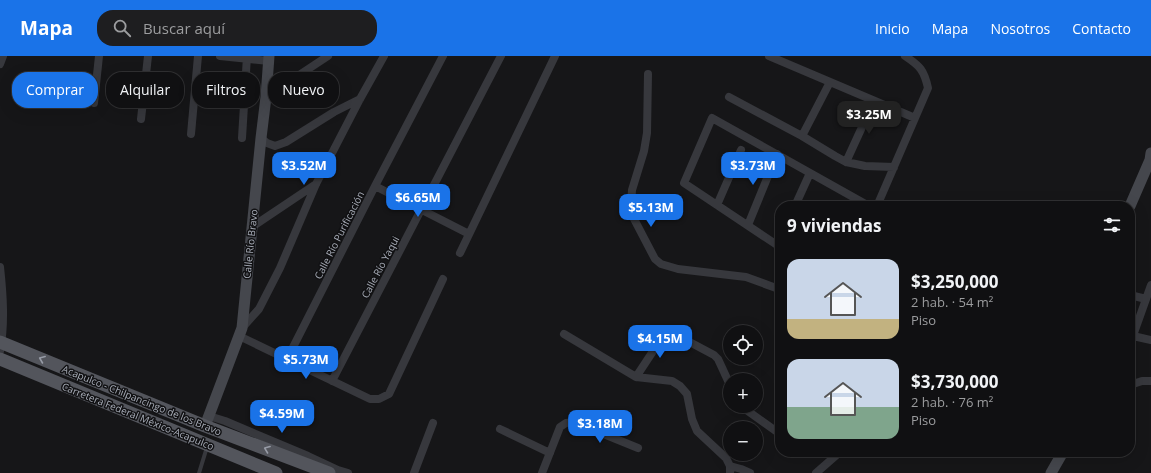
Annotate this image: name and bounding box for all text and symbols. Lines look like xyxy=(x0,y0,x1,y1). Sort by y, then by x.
search box xyxy=(97,10,377,46)
text: Mapa xyxy=(20,15,73,41)
icon: search xyxy=(111,17,133,39)
text: Buscar aquí xyxy=(143,18,225,38)
text: Inicio xyxy=(875,19,910,38)
text: Mapa xyxy=(932,19,968,38)
text: Nosotros xyxy=(990,19,1050,38)
text: Contacto xyxy=(1072,19,1131,38)
chip: Comprar xyxy=(12,72,98,108)
chip: Alquilar xyxy=(106,72,184,108)
chip: Filtros xyxy=(192,72,260,108)
chip: Nuevo xyxy=(268,72,339,108)
pin: $3.25M xyxy=(836,101,902,135)
text: $3.25M xyxy=(846,105,892,123)
pin: $3.52M xyxy=(271,152,337,186)
pin: $3.73M xyxy=(720,152,786,186)
text: $3.52M xyxy=(281,156,327,174)
text: $3.73M xyxy=(730,156,776,174)
pin: $6.65M xyxy=(385,184,451,218)
text: $6.65M xyxy=(395,188,441,206)
street label: Calle Río Purificación xyxy=(311,189,367,281)
pin: $5.13M xyxy=(618,194,684,228)
text: $5.13M xyxy=(628,198,674,216)
street label: Calle Río Bravo xyxy=(239,209,261,279)
text: 9 viviendas xyxy=(787,214,882,237)
icon: filters xyxy=(1101,214,1123,236)
street label: Calle Río Yaqui xyxy=(358,234,402,300)
text: $3,250,000 xyxy=(911,270,998,293)
icon: home xyxy=(819,275,867,323)
text: 2 hab. · 54 m² xyxy=(911,293,993,311)
text: Piso xyxy=(911,311,936,329)
pin: $4.15M xyxy=(627,325,693,359)
map controls xyxy=(723,325,763,461)
button: locate xyxy=(723,325,763,365)
text: $4.15M xyxy=(637,329,683,347)
pin: $5.73M xyxy=(273,346,339,380)
text: $5.73M xyxy=(283,350,329,368)
one-way arrow xyxy=(39,356,47,364)
street label: Acapulco - Chilpancingo de los Bravo xyxy=(60,362,224,438)
text: $3,730,000 xyxy=(911,370,998,393)
button: + xyxy=(723,373,763,413)
icon: home xyxy=(819,375,867,423)
street label: Carretera Federal México-Acapulco xyxy=(60,379,216,453)
text: 2 hab. · 76 m² xyxy=(911,393,993,411)
pin: $4.59M xyxy=(249,400,315,434)
text: $4.59M xyxy=(259,404,305,422)
pin: $3.18M xyxy=(567,410,633,444)
text: Piso xyxy=(911,411,936,429)
text: $3.18M xyxy=(577,414,623,432)
button: − xyxy=(723,421,763,461)
one-way arrow xyxy=(263,446,270,454)

